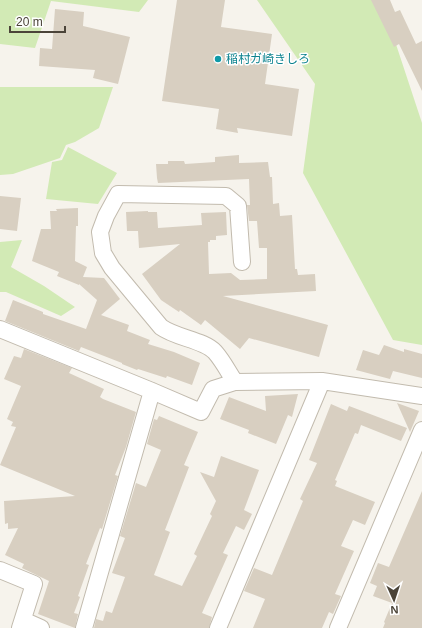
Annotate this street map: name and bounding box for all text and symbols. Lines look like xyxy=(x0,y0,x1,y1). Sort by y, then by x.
scale bar xyxy=(10,8,65,34)
text: 20 m xyxy=(16,15,43,29)
place label: 稲村ガ崎きしろ xyxy=(226,52,310,66)
marker: 稲村ガ崎きしろ xyxy=(213,54,223,64)
north arrow xyxy=(374,580,414,620)
text: N xyxy=(390,604,399,616)

